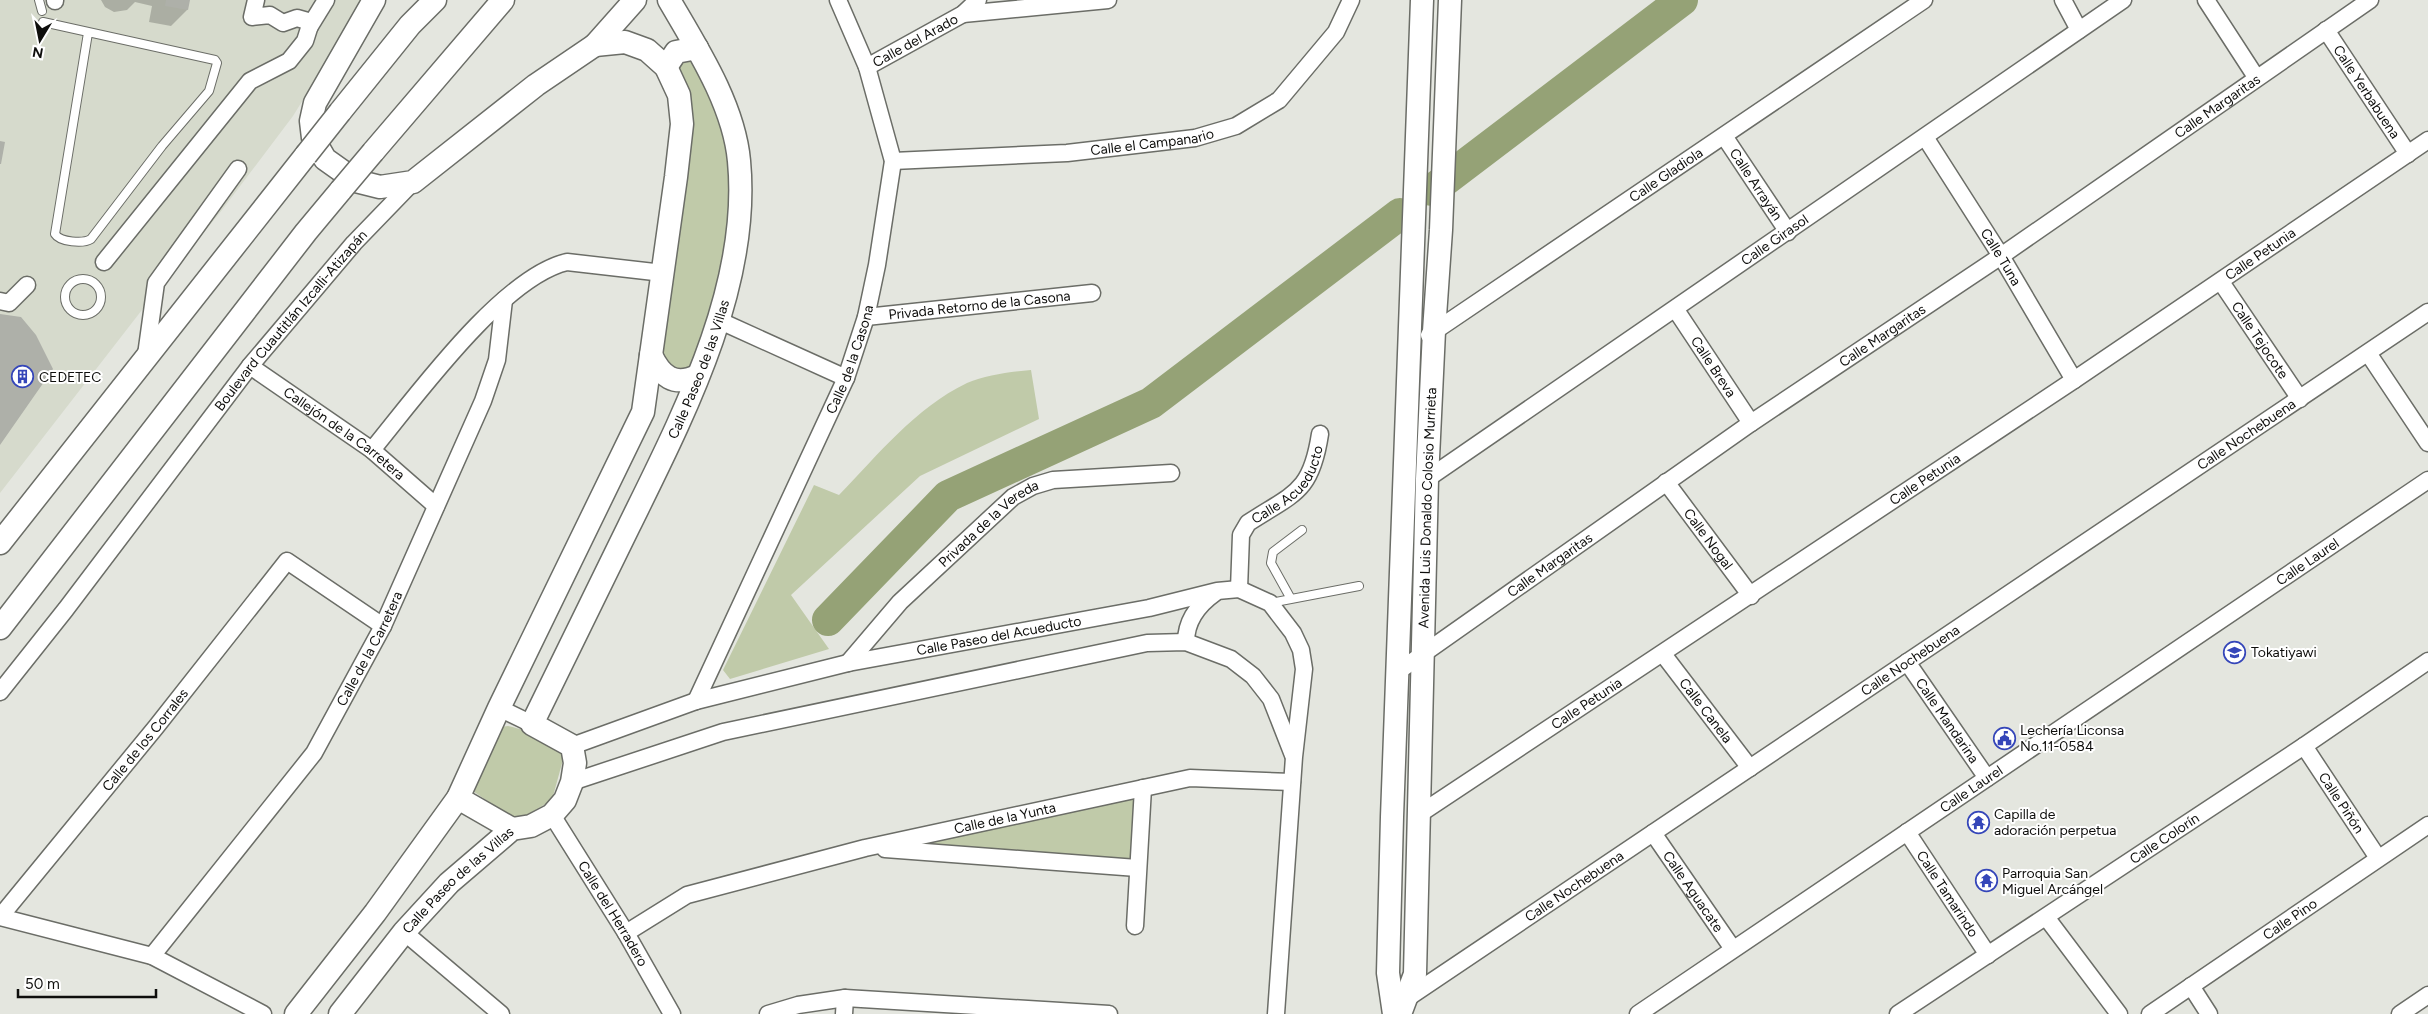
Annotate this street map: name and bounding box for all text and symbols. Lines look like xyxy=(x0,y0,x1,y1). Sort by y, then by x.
street label: Calle del Arado xyxy=(870,11,961,71)
north arrow xyxy=(15,15,65,65)
street label: Calle Yerbabuena xyxy=(2329,42,2403,142)
text: N xyxy=(31,43,45,62)
street label: Calle Margaritas xyxy=(2171,71,2264,142)
street label: Calle el Campanario xyxy=(1090,125,1216,159)
street label: Calle Gladiola xyxy=(1626,144,1706,206)
street label: Calle Arrayán xyxy=(1726,145,1786,224)
street label: Calle Girasol xyxy=(1738,211,1812,269)
street label: Calle Petunia xyxy=(2222,224,2299,284)
street label: Calle Tuna xyxy=(1977,225,2025,289)
street label: Boulevard Cuautitlán Izcalli-Atizapán xyxy=(211,226,371,414)
street label: Privada Retorno de la Casona xyxy=(888,287,1071,324)
street label: Calle Paseo de las Villas xyxy=(664,298,733,442)
street label: Calle Tejocote xyxy=(2228,298,2292,382)
street label: Calle Margaritas xyxy=(1836,301,1929,371)
street label: Calle de la Casona xyxy=(823,304,877,417)
street label: Calle Breva xyxy=(1687,333,1740,401)
building icon: CEDETEC xyxy=(11,365,35,389)
place label: CEDETEC xyxy=(39,369,101,386)
street label: Callejón de la Carretera xyxy=(280,384,408,484)
street label: Avenida Luis Donaldo Colosio Murrieta xyxy=(1415,387,1440,629)
street label: Calle Nochebuena xyxy=(2194,395,2299,474)
street label: Calle Acueducto xyxy=(1248,444,1327,528)
street label: Calle Petunia xyxy=(1886,450,1964,509)
street label: Privada de la Vereda xyxy=(935,477,1041,571)
street label: Calle Nogal xyxy=(1680,505,1736,573)
street label: Calle Margaritas xyxy=(1504,529,1596,601)
street label: Calle Laurel xyxy=(2273,535,2342,589)
street label: Calle de la Carretera xyxy=(333,589,406,709)
street label: Calle Paseo del Acueducto xyxy=(915,613,1083,659)
street label: Calle Nochebuena xyxy=(1858,621,1963,700)
school or university icon: Tokatiyawi xyxy=(2223,640,2247,664)
place label: Tokatiyawi xyxy=(2251,644,2317,661)
street label: Calle Petunia xyxy=(1548,674,1625,733)
street label: Calle Canela xyxy=(1675,675,1736,747)
street label: Calle Mandarina xyxy=(1912,675,1982,767)
street label: Calle de los Corrales xyxy=(99,685,192,795)
place label: Lechería Liconsa No.11-0584 xyxy=(2020,722,2124,755)
public building icon: Lechería Liconsa No.11-0584 xyxy=(1992,726,2016,750)
street label: Calle Laurel xyxy=(1937,762,2006,817)
street label: Calle Piñón xyxy=(2315,769,2367,837)
street label: Calle de la Yunta xyxy=(952,799,1057,838)
place label: Capilla de adoración perpetua xyxy=(1994,806,2116,839)
street label: Calle Colorín xyxy=(2127,809,2203,868)
temple icon: Capilla de adoración perpetua xyxy=(1966,810,1990,834)
street label: Calle Paseo de las Villas xyxy=(399,823,517,937)
street label: Calle Nochebuena xyxy=(1522,847,1627,926)
street label: Calle Aguacate xyxy=(1659,848,1727,936)
street label: Calle Tamarindo xyxy=(1913,848,1982,940)
street label: Calle del Herradero xyxy=(574,858,651,970)
place label: Parroquia San Miguel Arcángel xyxy=(2002,865,2103,898)
temple icon: Parroquia San Miguel Arcángel xyxy=(1974,869,1998,893)
street label: Calle Pino xyxy=(2260,895,2320,944)
scale bar xyxy=(18,966,155,998)
text: 50 m xyxy=(25,975,60,993)

